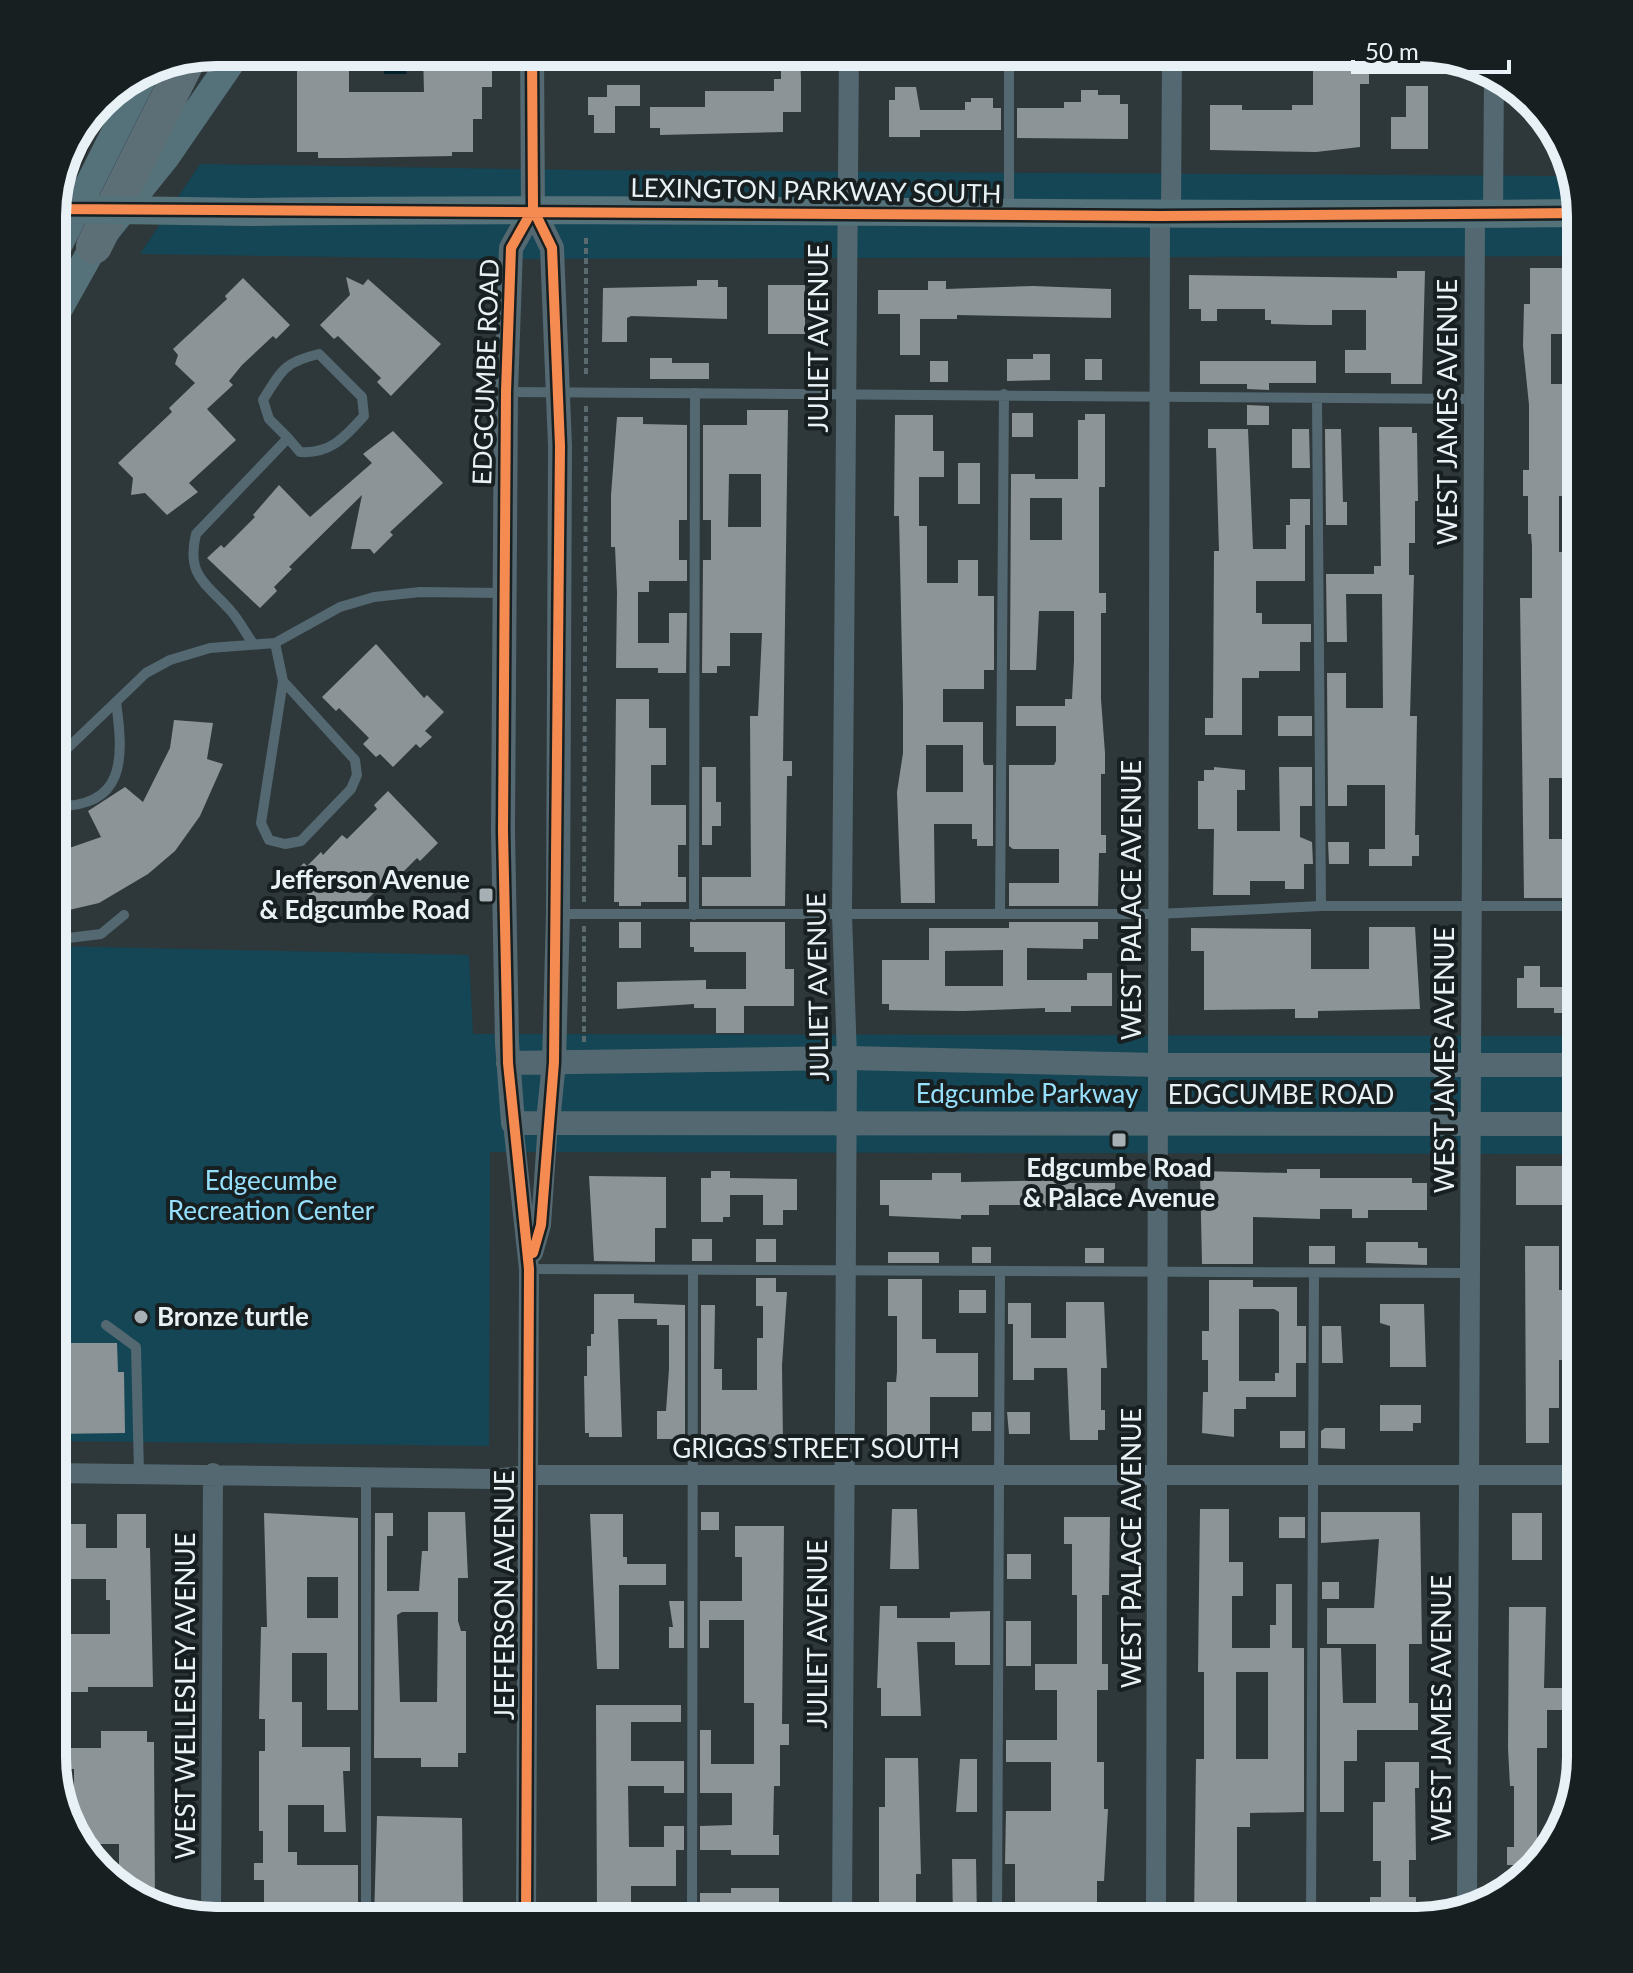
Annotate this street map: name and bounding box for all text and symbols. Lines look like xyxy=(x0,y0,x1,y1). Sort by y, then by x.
scale bar xyxy=(1353,24,1509,74)
text: 50 m xyxy=(1365,36,1419,65)
street label: LEXINGTON PARKWAY SOUTH xyxy=(630,171,1002,209)
street label: JULIET AVENUE xyxy=(802,244,834,432)
street label: EDGCUMBE ROAD xyxy=(465,258,505,486)
street label: WEST JAMES AVENUE xyxy=(1431,279,1463,545)
street label: WEST PALACE AVENUE xyxy=(1115,760,1147,1040)
place label: Jefferson Avenue & Edgcumbe Road xyxy=(259,863,470,925)
marker: Jefferson Avenue & Edgcumbe Road xyxy=(477,886,495,904)
street label: JULIET AVENUE xyxy=(799,892,835,1082)
street label: WEST JAMES AVENUE xyxy=(1428,927,1460,1193)
park label: Edgcumbe Parkway xyxy=(916,1077,1139,1109)
street label: EDGCUMBE ROAD xyxy=(1168,1078,1394,1110)
marker: Edgcumbe Road & Palace Avenue xyxy=(1110,1131,1128,1149)
place label: Edgcumbe Road & Palace Avenue xyxy=(1023,1151,1215,1213)
park label: Edgecumbe Recreation Center xyxy=(168,1164,375,1226)
place label: Bronze turtle xyxy=(157,1300,309,1332)
marker: Bronze turtle xyxy=(132,1308,150,1326)
street label: WEST PALACE AVENUE xyxy=(1115,1408,1147,1688)
street label: GRIGGS STREET SOUTH xyxy=(672,1432,960,1464)
street label: JEFFERSON AVENUE xyxy=(488,1470,520,1720)
street label: WEST WELLESLEY AVENUE xyxy=(169,1533,201,1859)
street label: JULIET AVENUE xyxy=(801,1540,833,1728)
street label: WEST JAMES AVENUE xyxy=(1425,1575,1457,1841)

